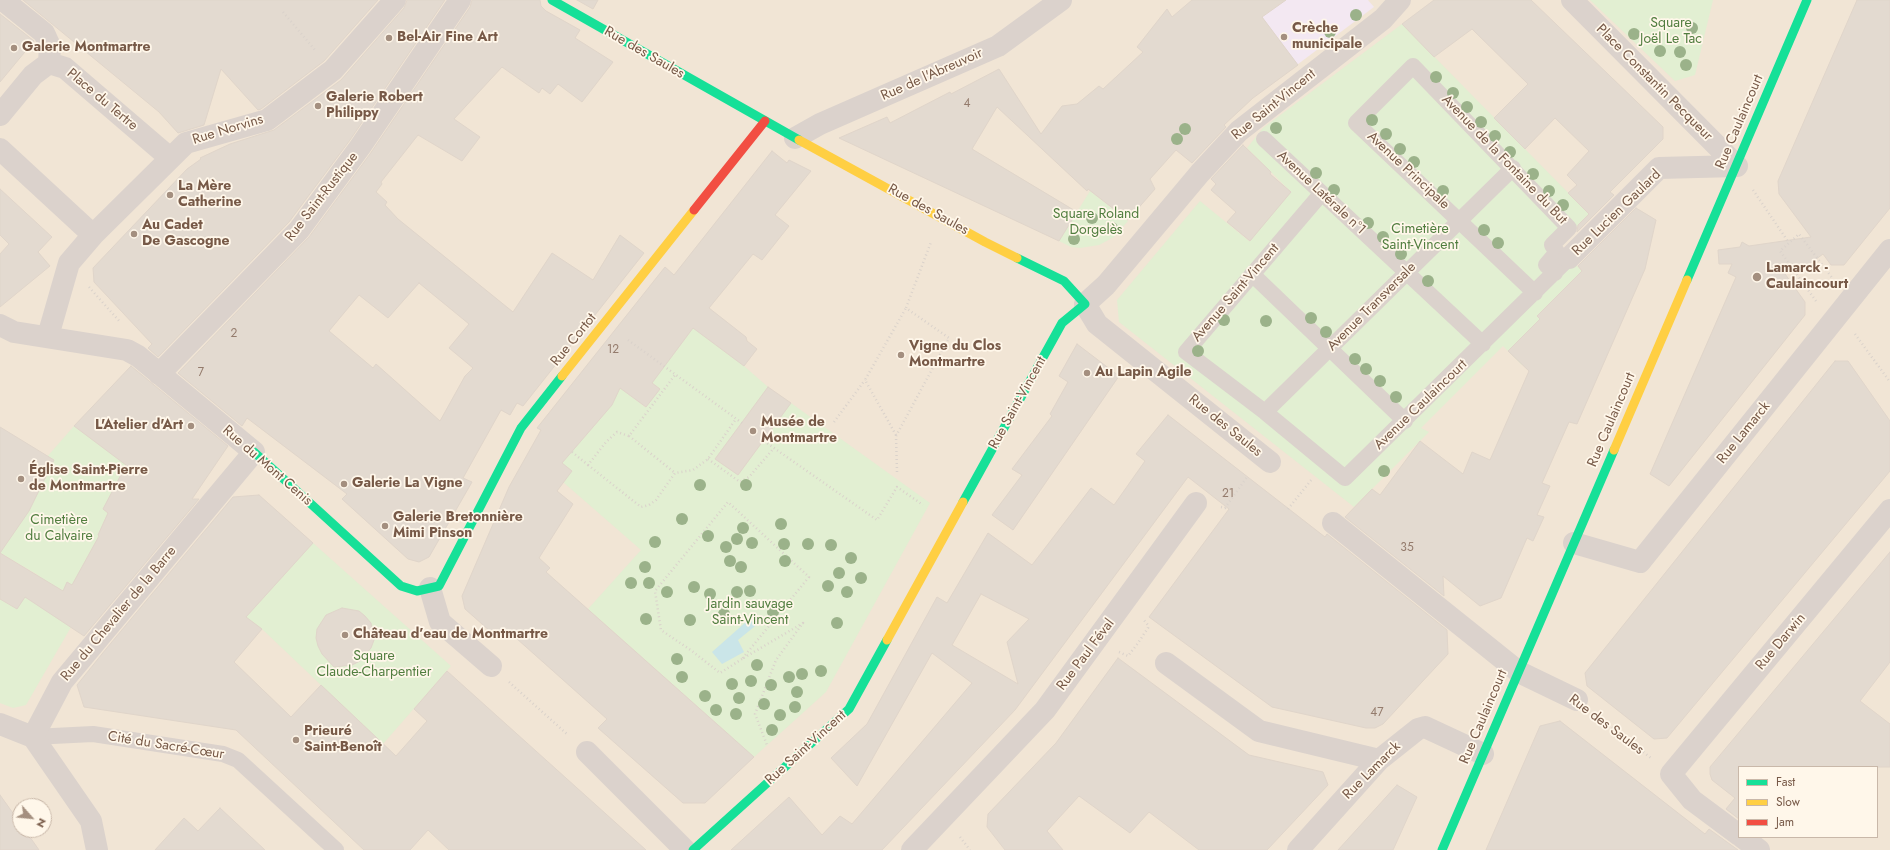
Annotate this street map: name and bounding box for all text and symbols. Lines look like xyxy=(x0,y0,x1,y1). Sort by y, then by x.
park label: Square Joël Le Tac xyxy=(1640,16,1702,48)
place label: Crèche municipale xyxy=(1292,21,1362,54)
street label: Place Constantin Pecqueur xyxy=(1592,21,1716,145)
street label: Rue des Saules xyxy=(601,23,687,83)
place label: Bel-Air Fine Art xyxy=(397,30,498,46)
marker: Crèche municipale xyxy=(1279,32,1289,42)
marker: Bel-Air Fine Art xyxy=(384,33,394,43)
place label: Galerie Montmartre xyxy=(22,40,151,56)
marker: Galerie Montmartre xyxy=(9,43,19,53)
street label: Rue de l'Abreuvoir xyxy=(879,45,985,105)
street label: Place du Tertre xyxy=(63,65,141,135)
street label: Rue Saint-Vincent xyxy=(1229,66,1319,144)
street label: Rue Caulaincourt xyxy=(1713,72,1767,172)
place label: Galerie Robert Philippy xyxy=(326,90,423,122)
street label: Avenue de la Fontaine du But xyxy=(1438,92,1570,228)
house number: 4 xyxy=(964,97,970,111)
marker: Galerie Robert Philippy xyxy=(313,101,323,111)
street label: Rue Norvins xyxy=(191,111,265,149)
street label: Avenue Principale xyxy=(1363,129,1453,213)
street label: Avenue Latérale n°1 xyxy=(1273,148,1369,238)
street label: Rue Saint-Rustique xyxy=(282,149,362,245)
street label: Rue Lucien Gaulard xyxy=(1569,166,1665,260)
place label: La Mère Catherine xyxy=(178,179,241,212)
street label: Rue des Saules xyxy=(885,181,971,239)
marker: La Mère Catherine xyxy=(165,190,175,200)
park label: Square Roland Dorgelès xyxy=(1053,207,1139,240)
place label: Au Cadet De Gascogne xyxy=(142,218,230,250)
park label: Cimetière Saint-Vincent xyxy=(1382,222,1458,254)
marker: Au Cadet De Gascogne xyxy=(129,229,139,239)
street label: Avenue Saint-Vincent xyxy=(1189,241,1283,345)
street label: Avenue Transversale xyxy=(1324,259,1420,355)
place label: Lamarck - Caulaincourt xyxy=(1766,261,1848,294)
marker: Lamarck - Caulaincourt xyxy=(1751,271,1763,283)
street label: Rue Cortot xyxy=(548,310,600,370)
house number: 2 xyxy=(231,327,237,341)
place label: Vigne du Clos Montmartre xyxy=(909,339,1001,372)
house number: 12 xyxy=(607,343,619,357)
marker: Vigne du Clos Montmartre xyxy=(896,350,906,360)
street label: Rue Saint-Vincent xyxy=(986,354,1050,452)
street label: Avenue Caulaincourt xyxy=(1371,356,1471,454)
place label: Au Lapin Agile xyxy=(1095,365,1191,381)
house number: 7 xyxy=(198,366,204,380)
marker: Au Lapin Agile xyxy=(1082,368,1092,378)
street label: Rue Caulaincourt xyxy=(1585,370,1639,470)
street label: Rue des Saules xyxy=(1185,391,1265,461)
street label: Rue Lamarck xyxy=(1714,399,1774,467)
place label: Musée de Montmartre xyxy=(761,415,837,448)
place label: L'Atelier d'Art xyxy=(95,418,183,434)
marker: L'Atelier d'Art xyxy=(186,421,196,431)
street label: Rue du Mont Cenis xyxy=(219,422,315,510)
marker: Musée de Montmartre xyxy=(748,426,758,436)
place label: Église Saint-Pierre de Montmartre xyxy=(29,463,148,496)
marker: Église Saint-Pierre de Montmartre xyxy=(16,474,26,484)
place label: Galerie La Vigne xyxy=(352,476,462,492)
marker: Galerie La Vigne xyxy=(339,479,349,489)
house number: 21 xyxy=(1222,487,1234,501)
place label: Galerie Bretonnière Mimi Pinson xyxy=(393,510,523,542)
park label: Cimetière du Calvaire xyxy=(25,513,93,546)
marker: Galerie Bretonnière Mimi Pinson xyxy=(380,521,390,531)
house number: 35 xyxy=(1400,541,1414,555)
street label: Rue du Chevalier de la Barre xyxy=(58,543,180,685)
park label: Jardin sauvage Saint-Vincent xyxy=(707,597,793,630)
street label: Rue Darwin xyxy=(1753,610,1809,674)
street label: Rue Paul Féval xyxy=(1054,616,1118,694)
place label: Château d’eau de Montmartre xyxy=(353,627,548,643)
marker: Château d’eau de Montmartre xyxy=(340,630,350,640)
park label: Square Claude-Charpentier xyxy=(316,649,432,682)
street label: Rue Caulaincourt xyxy=(1457,667,1511,767)
street label: Rue des Saules xyxy=(1565,691,1647,759)
house number: 47 xyxy=(1370,706,1384,720)
street label: Rue Saint-Vincent xyxy=(762,707,850,789)
place label: Prieuré Saint-Benoît xyxy=(304,724,382,756)
street label: Cité du Sacré-Cœur xyxy=(107,728,225,764)
marker: Prieuré Saint-Benoît xyxy=(291,735,301,745)
street label: Rue Lamarck xyxy=(1340,739,1404,803)
legend xyxy=(1738,766,1878,838)
text: Fast xyxy=(1776,773,1795,791)
text: Slow xyxy=(1776,793,1800,811)
north arrow xyxy=(12,798,52,838)
text: Jam xyxy=(1776,813,1794,831)
text: N xyxy=(33,815,51,831)

